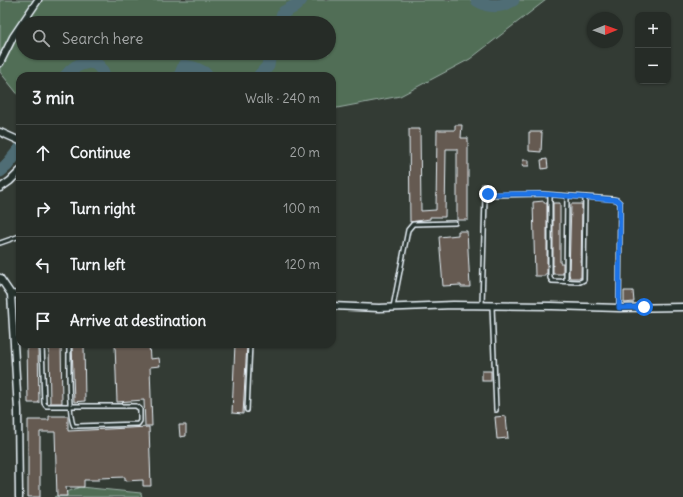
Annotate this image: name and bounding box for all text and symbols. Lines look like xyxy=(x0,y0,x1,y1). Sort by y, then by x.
north arrow xyxy=(587,12,623,48)
map controls xyxy=(635,12,671,84)
button: + xyxy=(635,12,671,48)
search box xyxy=(16,16,336,60)
icon: search xyxy=(30,27,52,49)
text: Search here xyxy=(62,29,143,48)
button: − xyxy=(635,48,671,84)
text: 3 min xyxy=(32,87,74,109)
text: Walk · 240 m xyxy=(245,90,320,107)
icon: ahead xyxy=(32,142,54,164)
text: Continue xyxy=(70,143,131,162)
text: 20 m xyxy=(290,144,320,161)
route end xyxy=(479,185,497,203)
icon: right xyxy=(32,198,54,220)
text: Turn right xyxy=(70,199,135,218)
text: 100 m xyxy=(283,200,320,217)
icon: left xyxy=(32,254,54,276)
text: Turn left xyxy=(70,255,125,274)
text: 120 m xyxy=(285,256,320,273)
route start xyxy=(635,298,653,316)
icon: arrive xyxy=(32,310,54,332)
text: Arrive at destination xyxy=(70,311,206,330)

